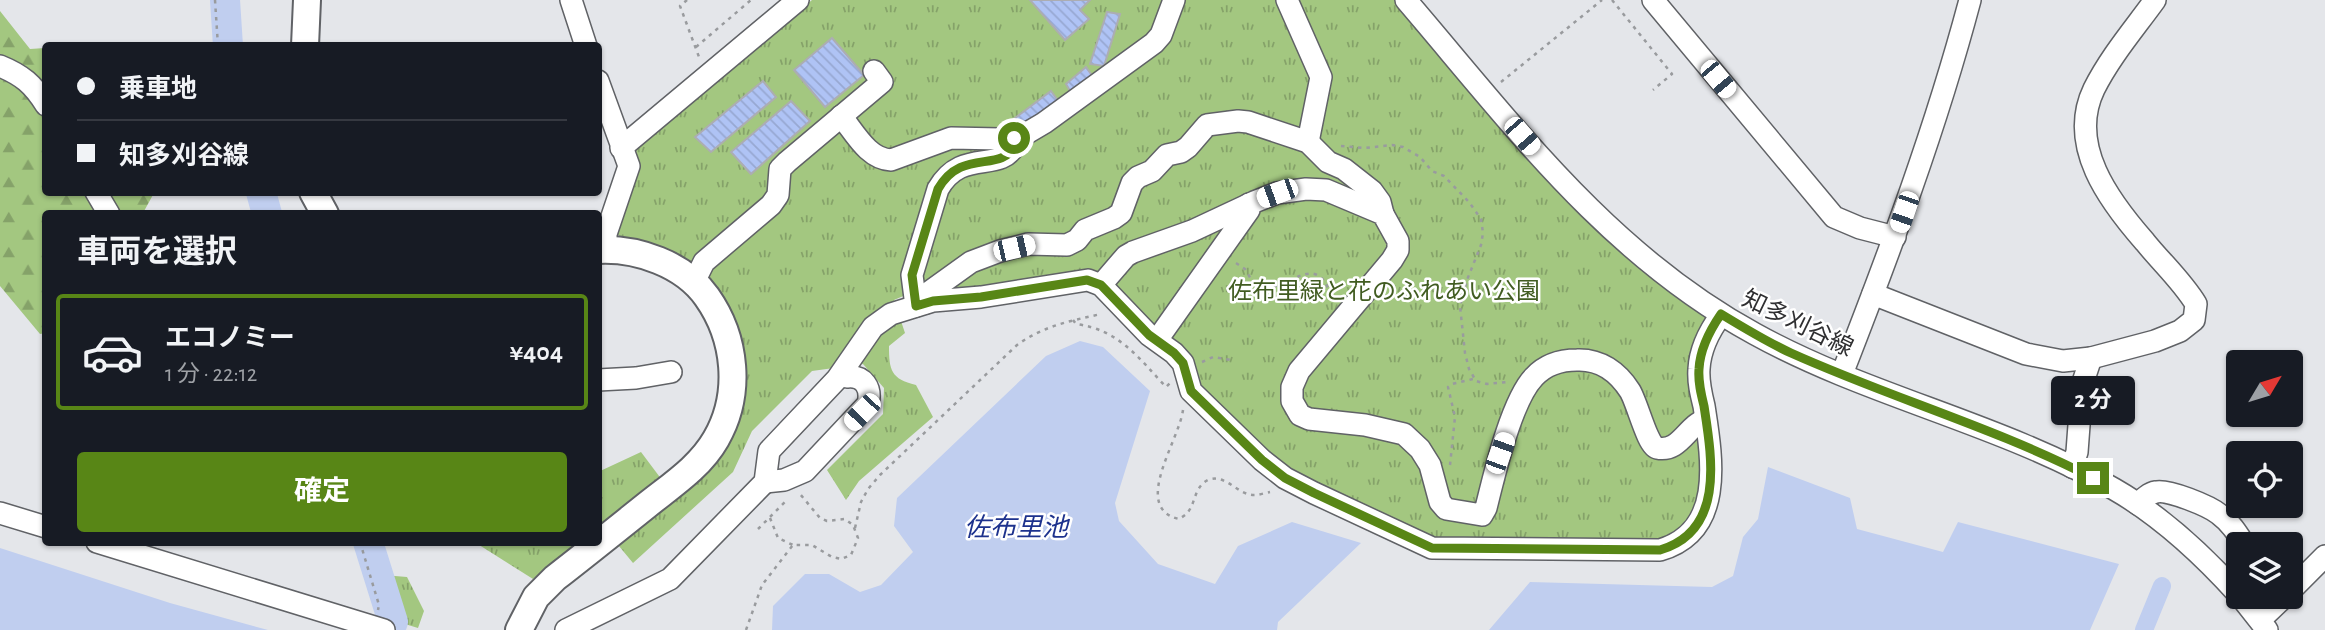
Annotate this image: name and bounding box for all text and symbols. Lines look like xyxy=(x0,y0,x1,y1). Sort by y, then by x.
car xyxy=(1697,56,1740,102)
text: 乗車地 xyxy=(119,76,197,102)
car xyxy=(1501,113,1544,159)
route start xyxy=(998,122,1030,154)
text: 知多刈谷線 xyxy=(119,143,249,169)
car xyxy=(1254,176,1301,210)
car xyxy=(1888,189,1921,235)
car xyxy=(992,233,1037,263)
text: 車両を選択 xyxy=(77,236,237,268)
park label: 佐布里緑と花のふれあい公園 xyxy=(1228,278,1540,304)
street label: 知多刈谷線 xyxy=(1738,285,1858,361)
icon: car xyxy=(81,321,144,384)
text: エコノミー xyxy=(165,325,295,351)
text: ¥404 xyxy=(510,339,563,365)
north arrow xyxy=(2226,350,2303,427)
map controls xyxy=(2226,350,2303,609)
text: 1 分 · 22:12 xyxy=(165,363,257,386)
callout: 2 分 xyxy=(2051,377,2135,426)
text: 2 分 xyxy=(2074,389,2112,412)
car xyxy=(840,390,885,434)
car xyxy=(1483,430,1518,476)
button: locate xyxy=(2226,441,2303,518)
button: 確定 xyxy=(77,452,567,532)
route end xyxy=(2077,462,2109,494)
water label: 佐布里池 xyxy=(964,514,1071,541)
button: layers xyxy=(2226,532,2303,609)

